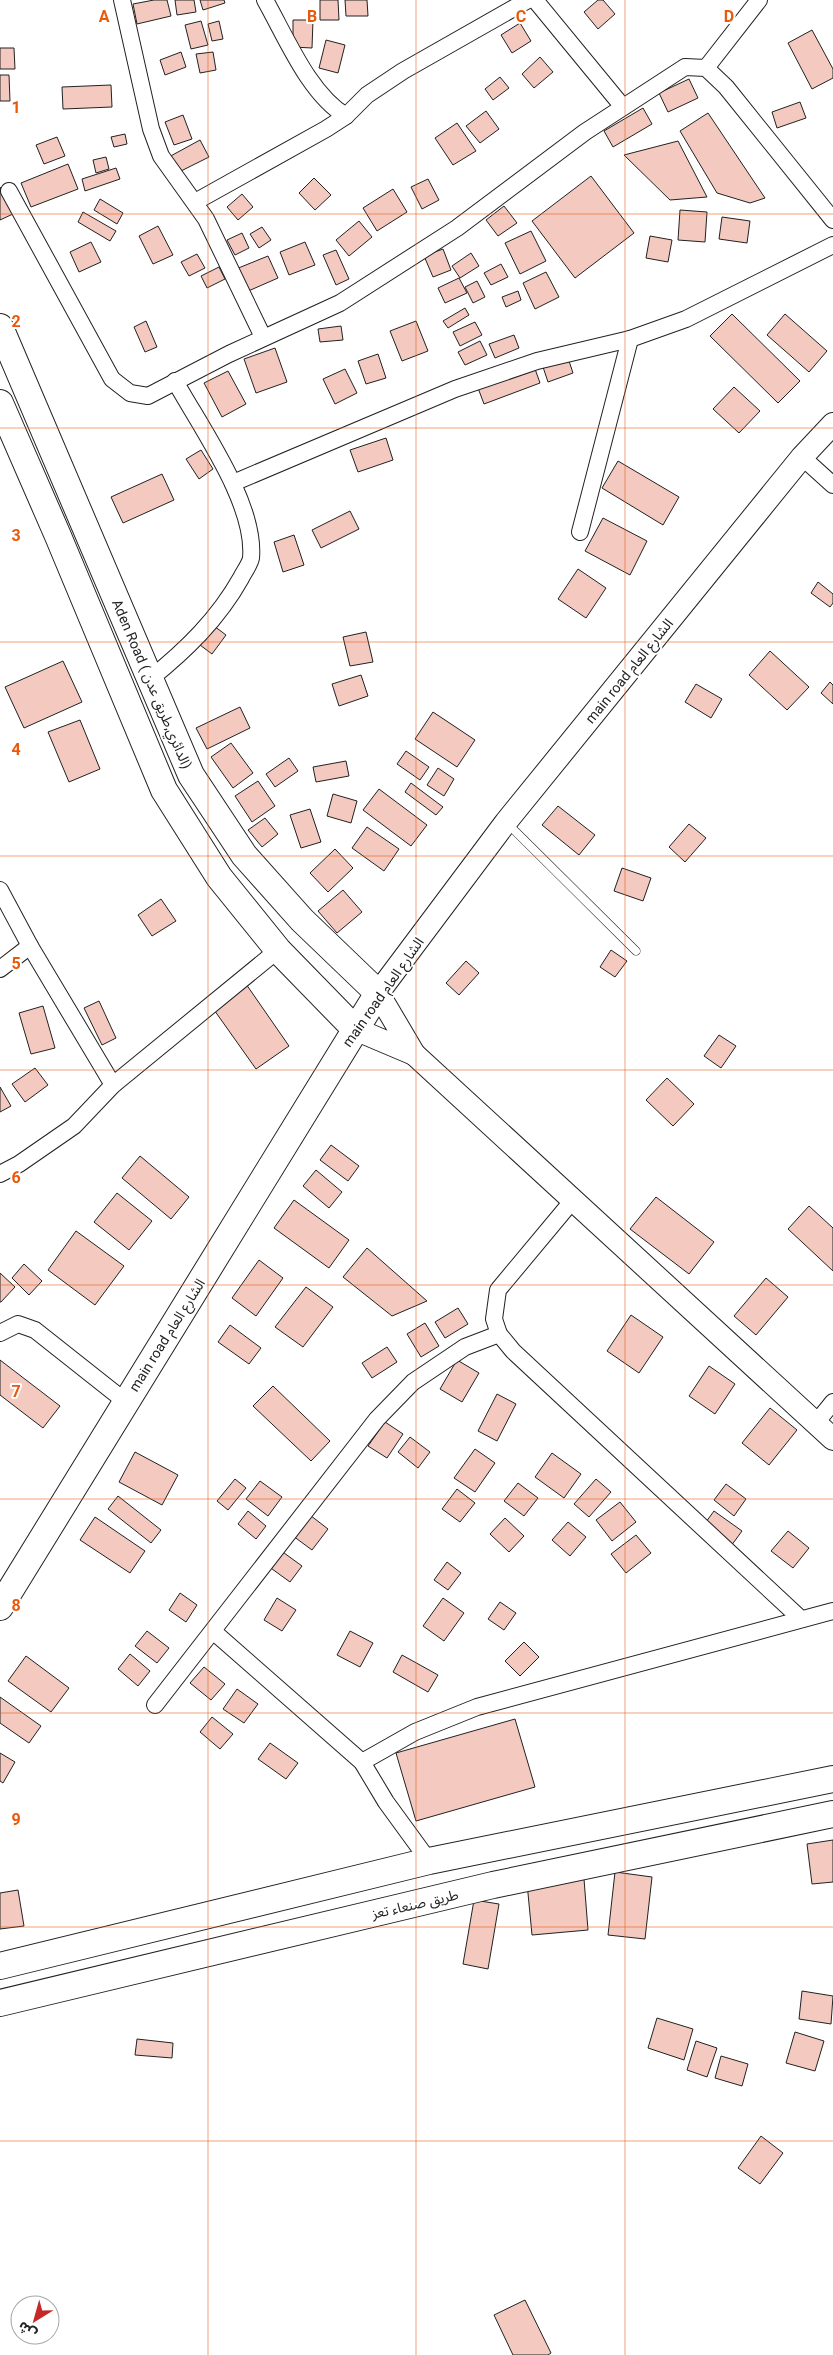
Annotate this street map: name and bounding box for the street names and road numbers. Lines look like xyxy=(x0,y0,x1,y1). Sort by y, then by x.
street label: Aden Road ( الدائري,طريق عدن) xyxy=(106,597,195,772)
street label: main road الشارع العام xyxy=(582,616,678,728)
street label: main road الشارع العام xyxy=(339,934,429,1051)
street label: main road الشارع العام xyxy=(126,1276,211,1396)
street label: طريق صنعاء تعز xyxy=(369,1886,460,1924)

